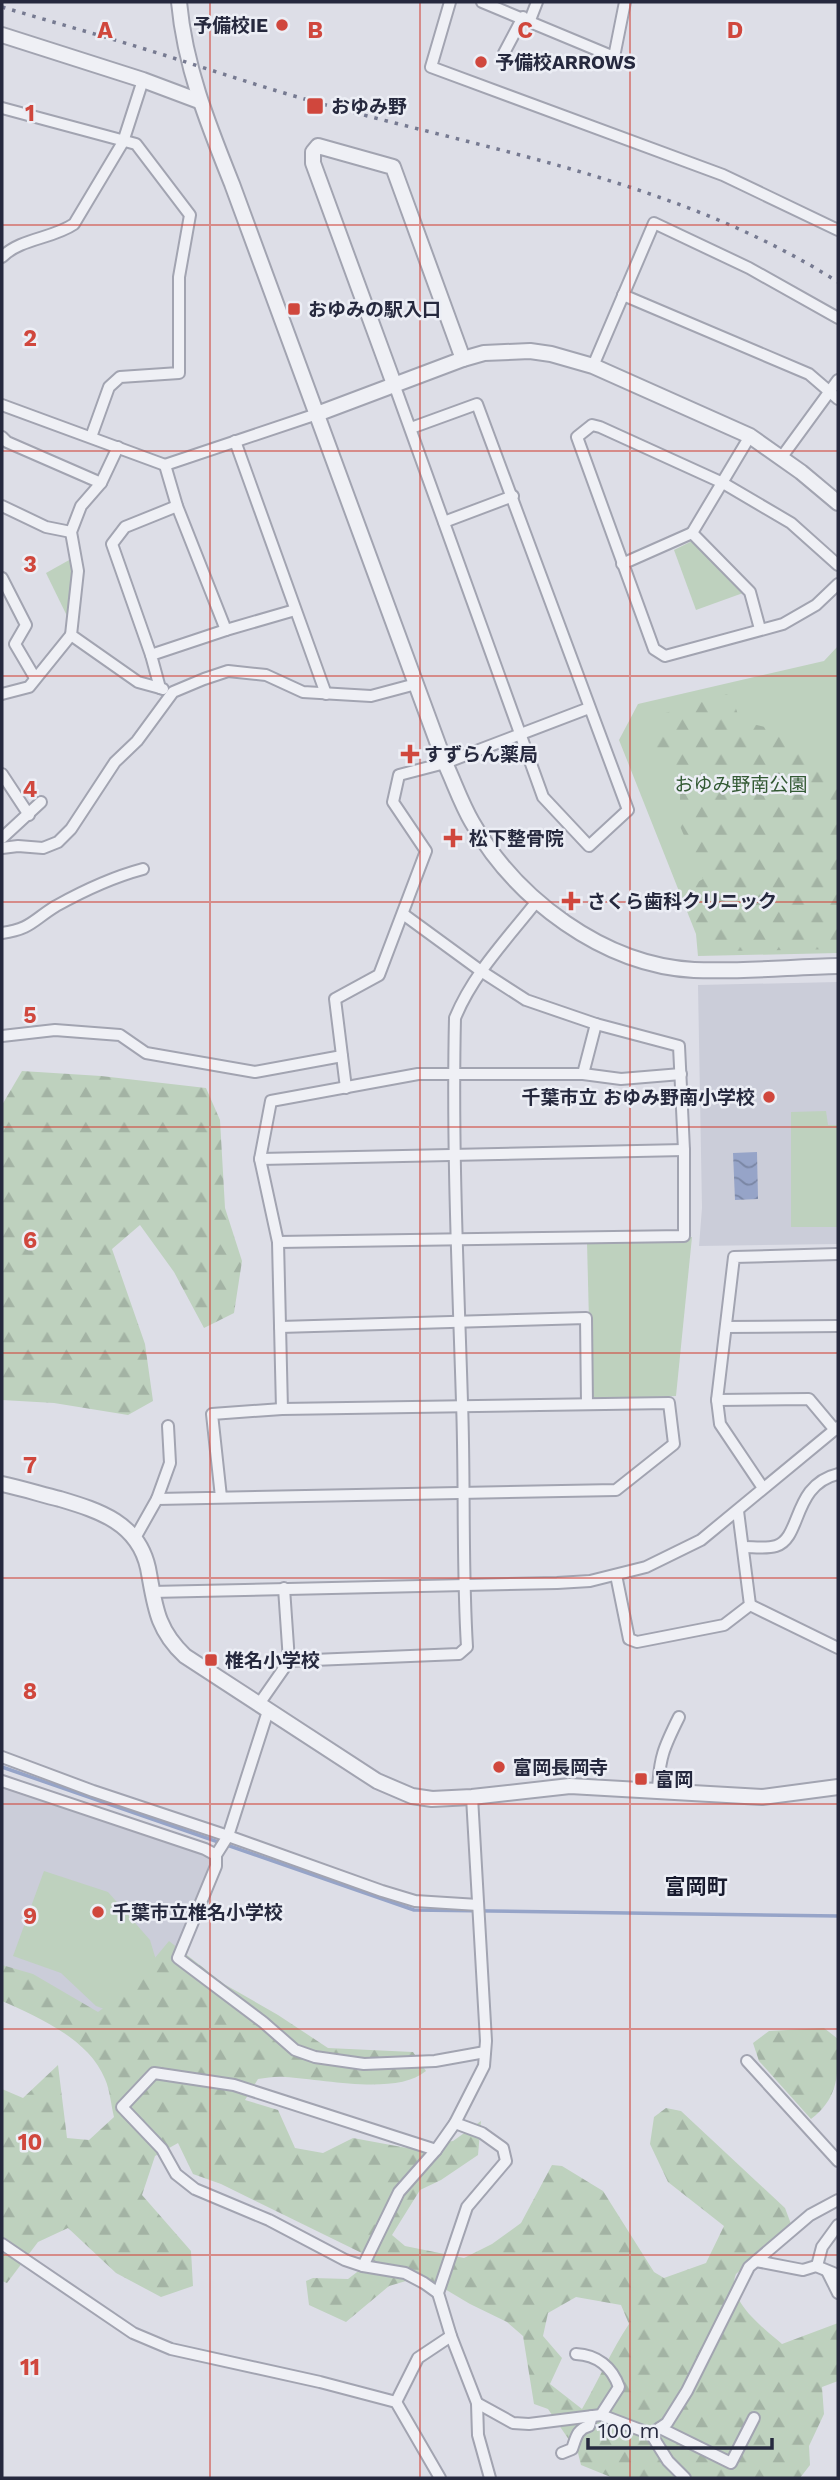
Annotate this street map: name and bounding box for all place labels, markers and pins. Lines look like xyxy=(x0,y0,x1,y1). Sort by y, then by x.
place label: 予備校IE xyxy=(193,14,268,37)
marker: 予備校IE xyxy=(274,17,290,33)
place label: 予備校ARROWS xyxy=(495,51,636,74)
marker: 予備校ARROWS xyxy=(473,54,489,70)
place label: おゆみ野 xyxy=(331,95,407,118)
marker: おゆみ野 xyxy=(305,96,325,116)
place label: おゆみの駅入口 xyxy=(308,298,441,321)
marker: おゆみの駅入口 xyxy=(286,301,302,317)
place label: すずらん薬局 xyxy=(424,743,538,766)
marker: すずらん薬局 xyxy=(402,746,418,762)
place label: 松下整骨院 xyxy=(469,827,564,850)
marker: 松下整骨院 xyxy=(443,828,463,848)
place label: さくら歯科クリニック xyxy=(587,890,777,913)
marker: さくら歯科クリニック xyxy=(561,891,581,911)
place label: 千葉市立 おゆみ野南小学校 xyxy=(522,1086,755,1109)
marker: 千葉市立 おゆみ野南小学校 xyxy=(761,1089,777,1105)
place label: 椎名小学校 xyxy=(225,1649,320,1672)
marker: 椎名小学校 xyxy=(203,1652,219,1668)
place label: 富岡長岡寺 xyxy=(513,1756,608,1779)
marker: 富岡長岡寺 xyxy=(491,1759,507,1775)
place label: 富岡 xyxy=(655,1768,693,1791)
marker: 富岡 xyxy=(633,1771,649,1787)
place label: 千葉市立椎名小学校 xyxy=(112,1901,283,1924)
marker: 千葉市立椎名小学校 xyxy=(90,1904,106,1920)

